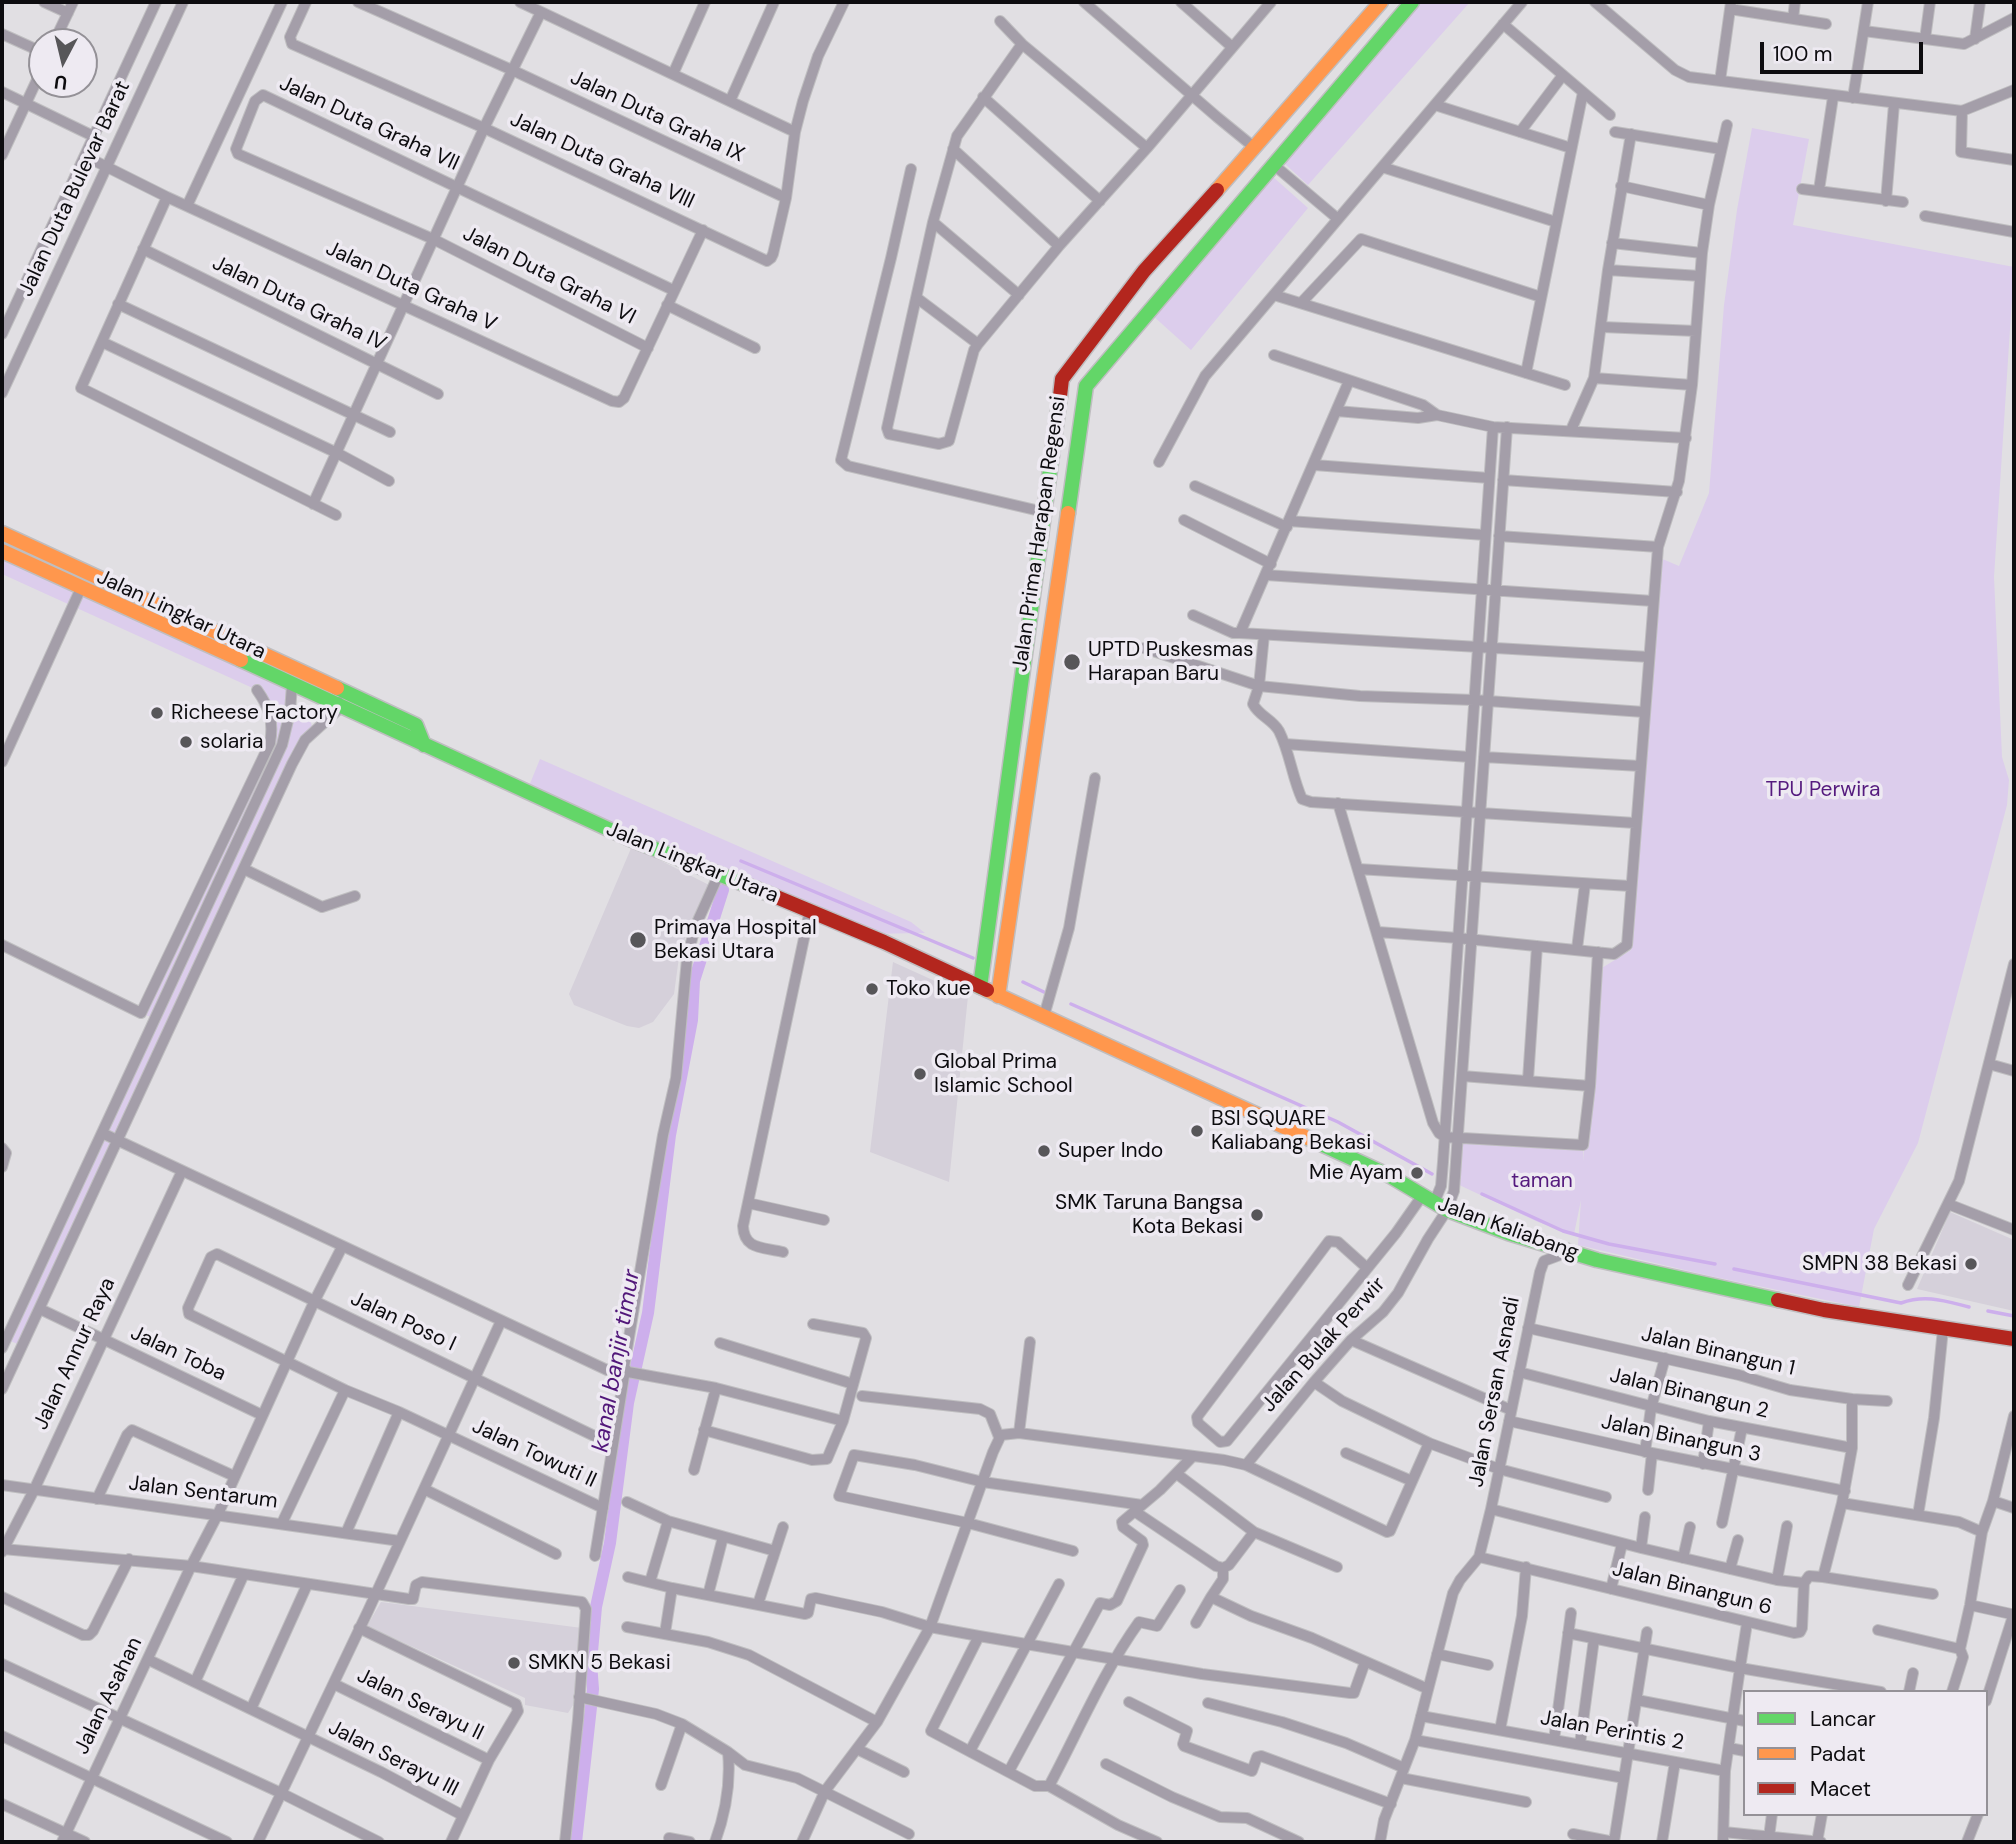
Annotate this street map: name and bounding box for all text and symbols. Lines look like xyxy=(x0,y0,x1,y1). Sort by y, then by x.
north arrow xyxy=(28,28,98,98)
scale bar xyxy=(1764,28,1927,72)
text: 100 m xyxy=(1773,40,1833,68)
street label: Jalan Duta Graha IX xyxy=(566,66,748,168)
text: U xyxy=(53,69,69,96)
street label: Jalan Duta Graha VII xyxy=(275,71,463,177)
street label: Jalan Duta Bulevar Barat xyxy=(14,77,136,301)
street label: Jalan Duta Graha VIII xyxy=(506,107,698,215)
street label: Jalan Duta Graha VI xyxy=(458,222,640,330)
street label: Jalan Duta Graha V xyxy=(322,236,500,338)
street label: Jalan Duta Graha IV xyxy=(208,251,390,357)
street label: Jalan Prima Harapan Regensi xyxy=(1008,395,1072,673)
street label: Jalan Lingkar Utara xyxy=(93,565,269,665)
place label: UPTD Puskesmas Harapan Baru xyxy=(1088,637,1253,687)
marker: UPTD Puskesmas Harapan Baru xyxy=(1062,652,1082,672)
place label: Richeese Factory xyxy=(171,700,338,726)
marker: Richeese Factory xyxy=(149,705,165,721)
place label: solaria xyxy=(200,729,263,755)
marker: solaria xyxy=(178,734,194,750)
park label: TPU Perwira xyxy=(1766,777,1880,803)
street label: Jalan Lingkar Utara xyxy=(602,817,782,909)
place label: Primaya Hospital Bekasi Utara xyxy=(654,915,817,965)
marker: Primaya Hospital Bekasi Utara xyxy=(628,930,648,950)
place label: Toko kue xyxy=(886,976,971,1002)
marker: Toko kue xyxy=(864,981,880,997)
place label: Global Prima Islamic School xyxy=(934,1049,1073,1099)
marker: Global Prima Islamic School xyxy=(912,1066,928,1082)
place label: BSI SQUARE Kaliabang Bekasi xyxy=(1211,1106,1371,1156)
marker: BSI SQUARE Kaliabang Bekasi xyxy=(1189,1123,1205,1139)
place label: Super Indo xyxy=(1058,1138,1163,1164)
marker: Super Indo xyxy=(1036,1143,1052,1159)
place label: Mie Ayam xyxy=(1309,1160,1403,1186)
marker: Mie Ayam xyxy=(1409,1165,1425,1181)
park label: taman xyxy=(1511,1168,1573,1194)
place label: SMK Taruna Bangsa Kota Bekasi xyxy=(1055,1190,1243,1240)
street label: Jalan Kaliabang xyxy=(1434,1192,1582,1266)
marker: SMK Taruna Bangsa Kota Bekasi xyxy=(1249,1207,1265,1223)
place label: SMPN 38 Bekasi xyxy=(1802,1251,1957,1277)
marker: SMPN 38 Bekasi xyxy=(1963,1256,1979,1272)
water label: kanal banjir timur xyxy=(587,1268,647,1454)
street label: Jalan Bulak Perwir xyxy=(1257,1272,1391,1418)
street label: Jalan Annur Raya xyxy=(29,1274,121,1434)
street label: Jalan Poso I xyxy=(346,1287,460,1357)
street label: Jalan Sersan Asnadi xyxy=(1464,1295,1526,1489)
street label: Jalan Toba xyxy=(126,1321,230,1387)
street label: Jalan Binangun 1 xyxy=(1639,1322,1797,1382)
street label: Jalan Binangun 2 xyxy=(1607,1363,1771,1425)
street label: Jalan Binangun 3 xyxy=(1599,1410,1763,1468)
street label: Jalan Towuti II xyxy=(468,1414,600,1494)
street label: Jalan Sentarum xyxy=(127,1471,279,1515)
street label: Jalan Binangun 6 xyxy=(1610,1557,1774,1621)
street label: Jalan Asahan xyxy=(70,1633,148,1759)
place label: SMKN 5 Bekasi xyxy=(528,1650,671,1676)
marker: SMKN 5 Bekasi xyxy=(506,1655,522,1671)
street label: Jalan Serayu II xyxy=(353,1663,487,1747)
legend xyxy=(1743,1690,1988,1816)
text: Lancar xyxy=(1810,1705,1876,1733)
street label: Jalan Perintis 2 xyxy=(1538,1706,1686,1756)
street label: Jalan Serayu III xyxy=(324,1715,462,1803)
text: Padat xyxy=(1810,1740,1866,1768)
text: Macet xyxy=(1810,1775,1871,1803)

